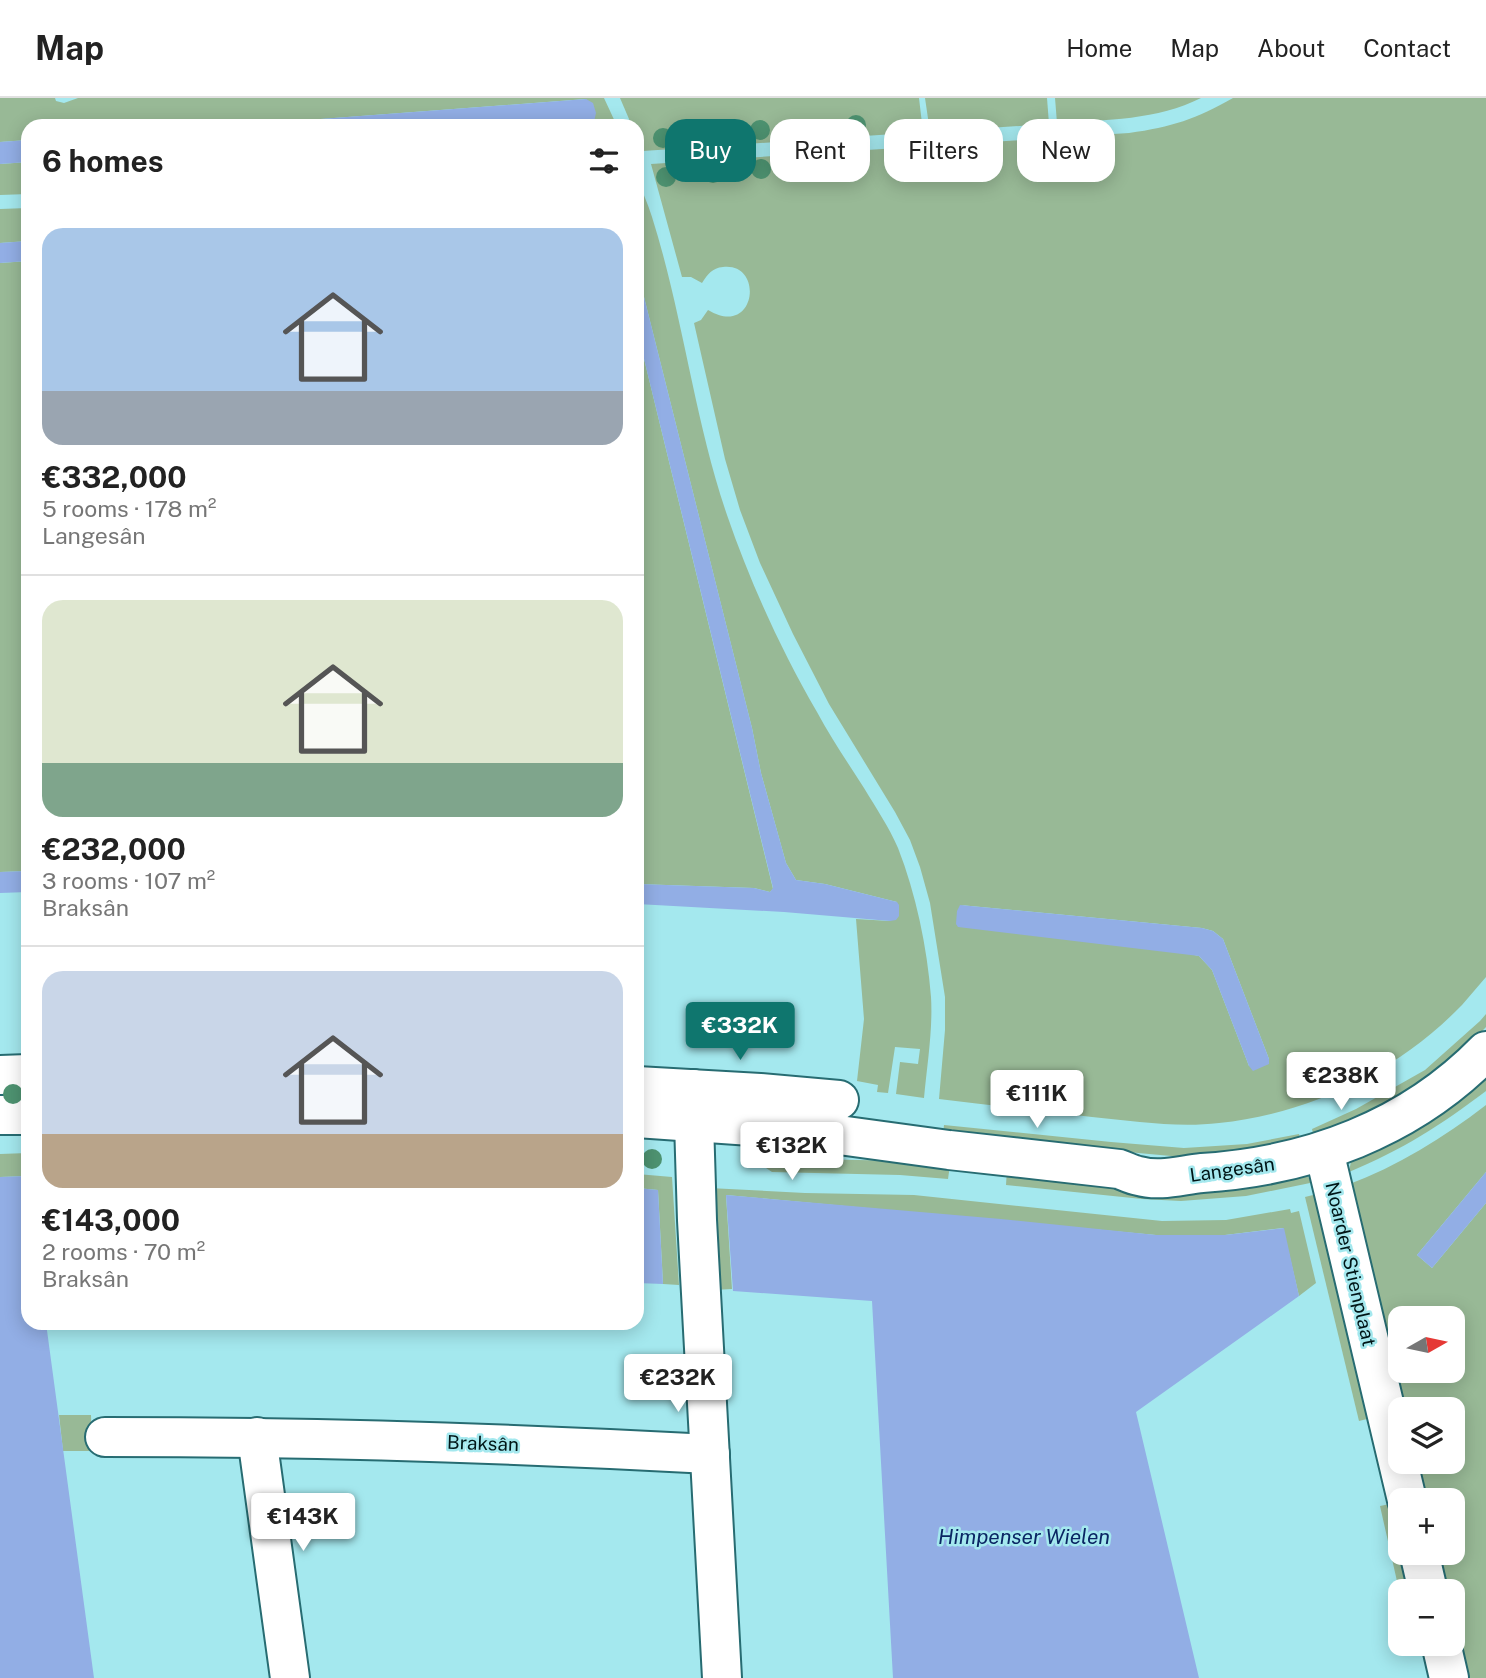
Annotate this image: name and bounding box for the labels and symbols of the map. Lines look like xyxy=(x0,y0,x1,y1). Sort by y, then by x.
pin: €332K xyxy=(691,1002,789,1062)
pin: €238K xyxy=(1292,1052,1390,1112)
pin: €111K xyxy=(988,1070,1086,1130)
pin: €132K xyxy=(743,1122,841,1182)
street label: Langesân xyxy=(1188,1152,1276,1186)
street label: Noarder Stienplaat xyxy=(1321,1180,1381,1348)
north arrow xyxy=(1388,1306,1465,1382)
pin: €232K xyxy=(629,1354,727,1414)
street label: Braksân xyxy=(447,1431,519,1455)
pin: €143K xyxy=(254,1494,352,1553)
water label: Himpenser Wielen xyxy=(938,1524,1110,1549)

